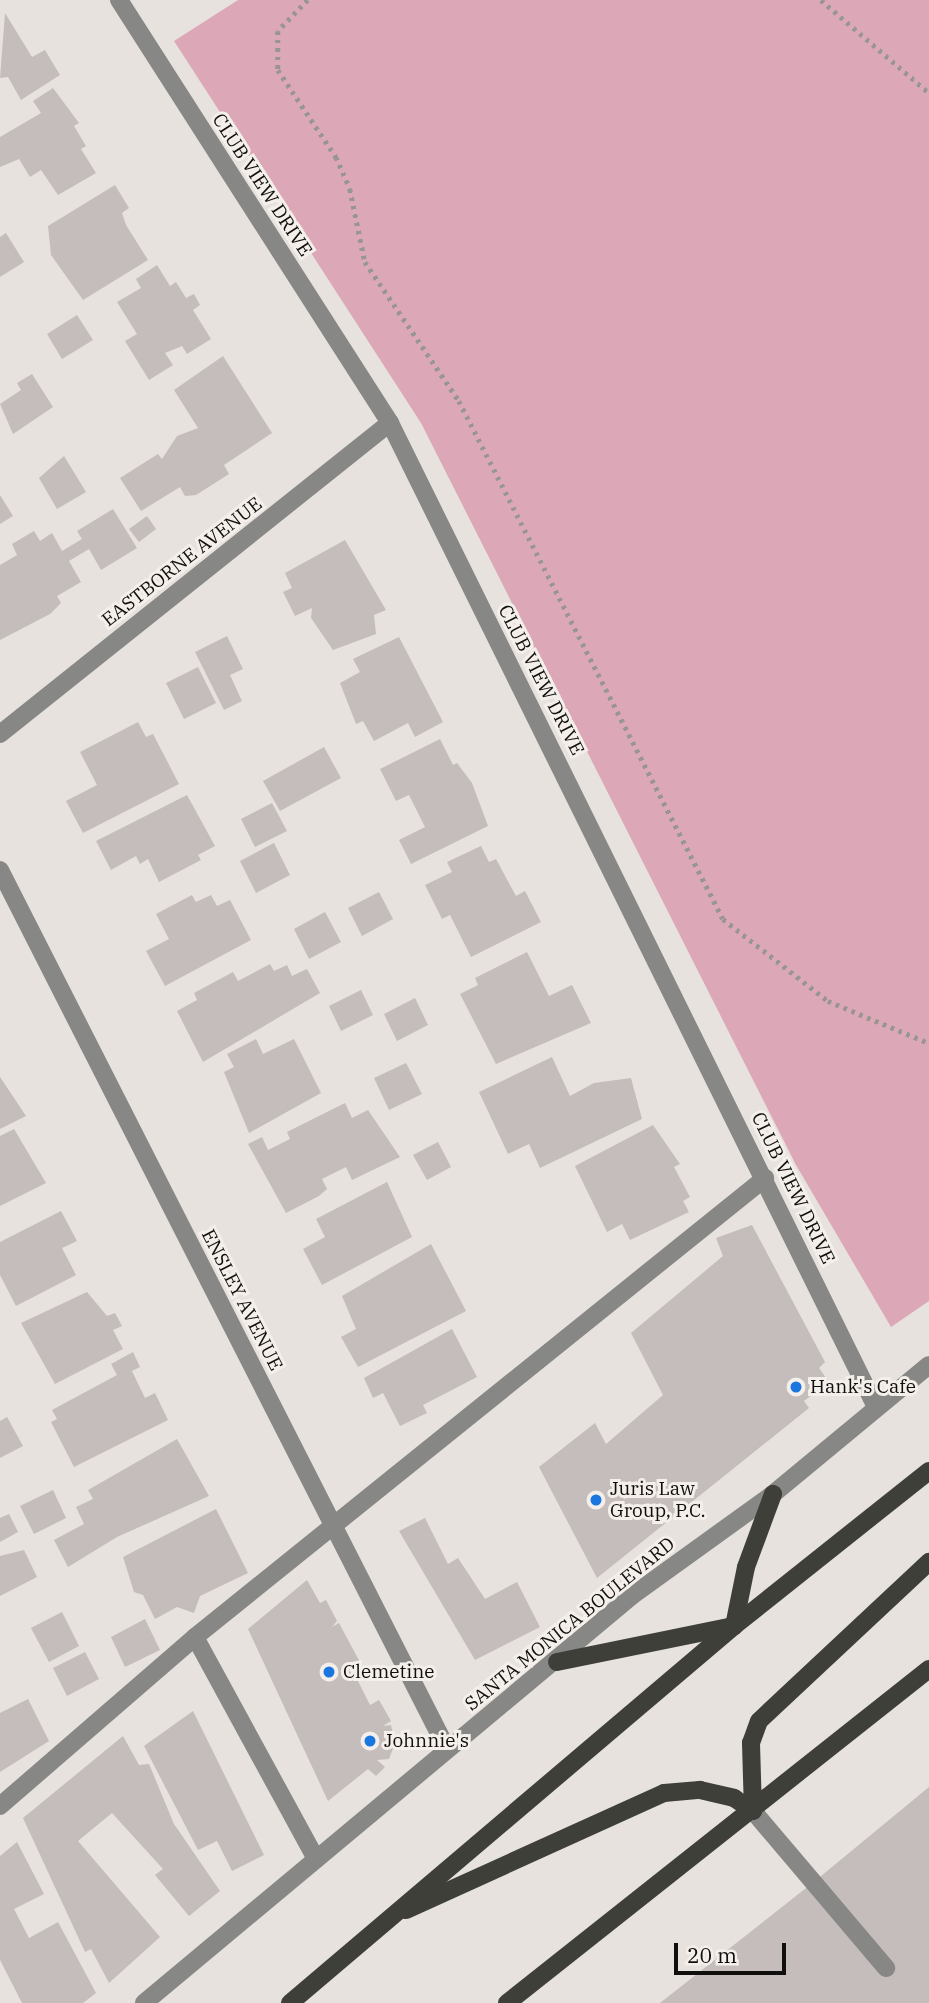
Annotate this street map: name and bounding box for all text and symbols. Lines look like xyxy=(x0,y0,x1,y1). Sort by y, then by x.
street label: CLUB VIEW DRIVE xyxy=(207,109,317,261)
street label: EASTBORNE AVENUE xyxy=(97,492,267,632)
street label: CLUB VIEW DRIVE xyxy=(493,601,589,759)
street label: CLUB VIEW DRIVE xyxy=(746,1109,840,1267)
street label: ENSLEY AVENUE xyxy=(197,1226,287,1374)
place label: Hank's Cafe xyxy=(810,1376,916,1398)
marker: Hank's Cafe xyxy=(788,1379,804,1395)
place label: Juris Law Group, P.C. xyxy=(610,1478,706,1522)
marker: Juris Law Group, P.C. xyxy=(588,1492,604,1508)
street label: SANTA MONICA BOULEVARD xyxy=(461,1532,679,1716)
place label: Clemetine xyxy=(343,1661,435,1683)
marker: Clemetine xyxy=(321,1664,337,1680)
place label: Johnnie's xyxy=(384,1730,469,1752)
marker: Johnnie's xyxy=(362,1733,378,1749)
scale bar xyxy=(677,1930,789,1974)
text: 20 m xyxy=(687,1941,737,1969)

